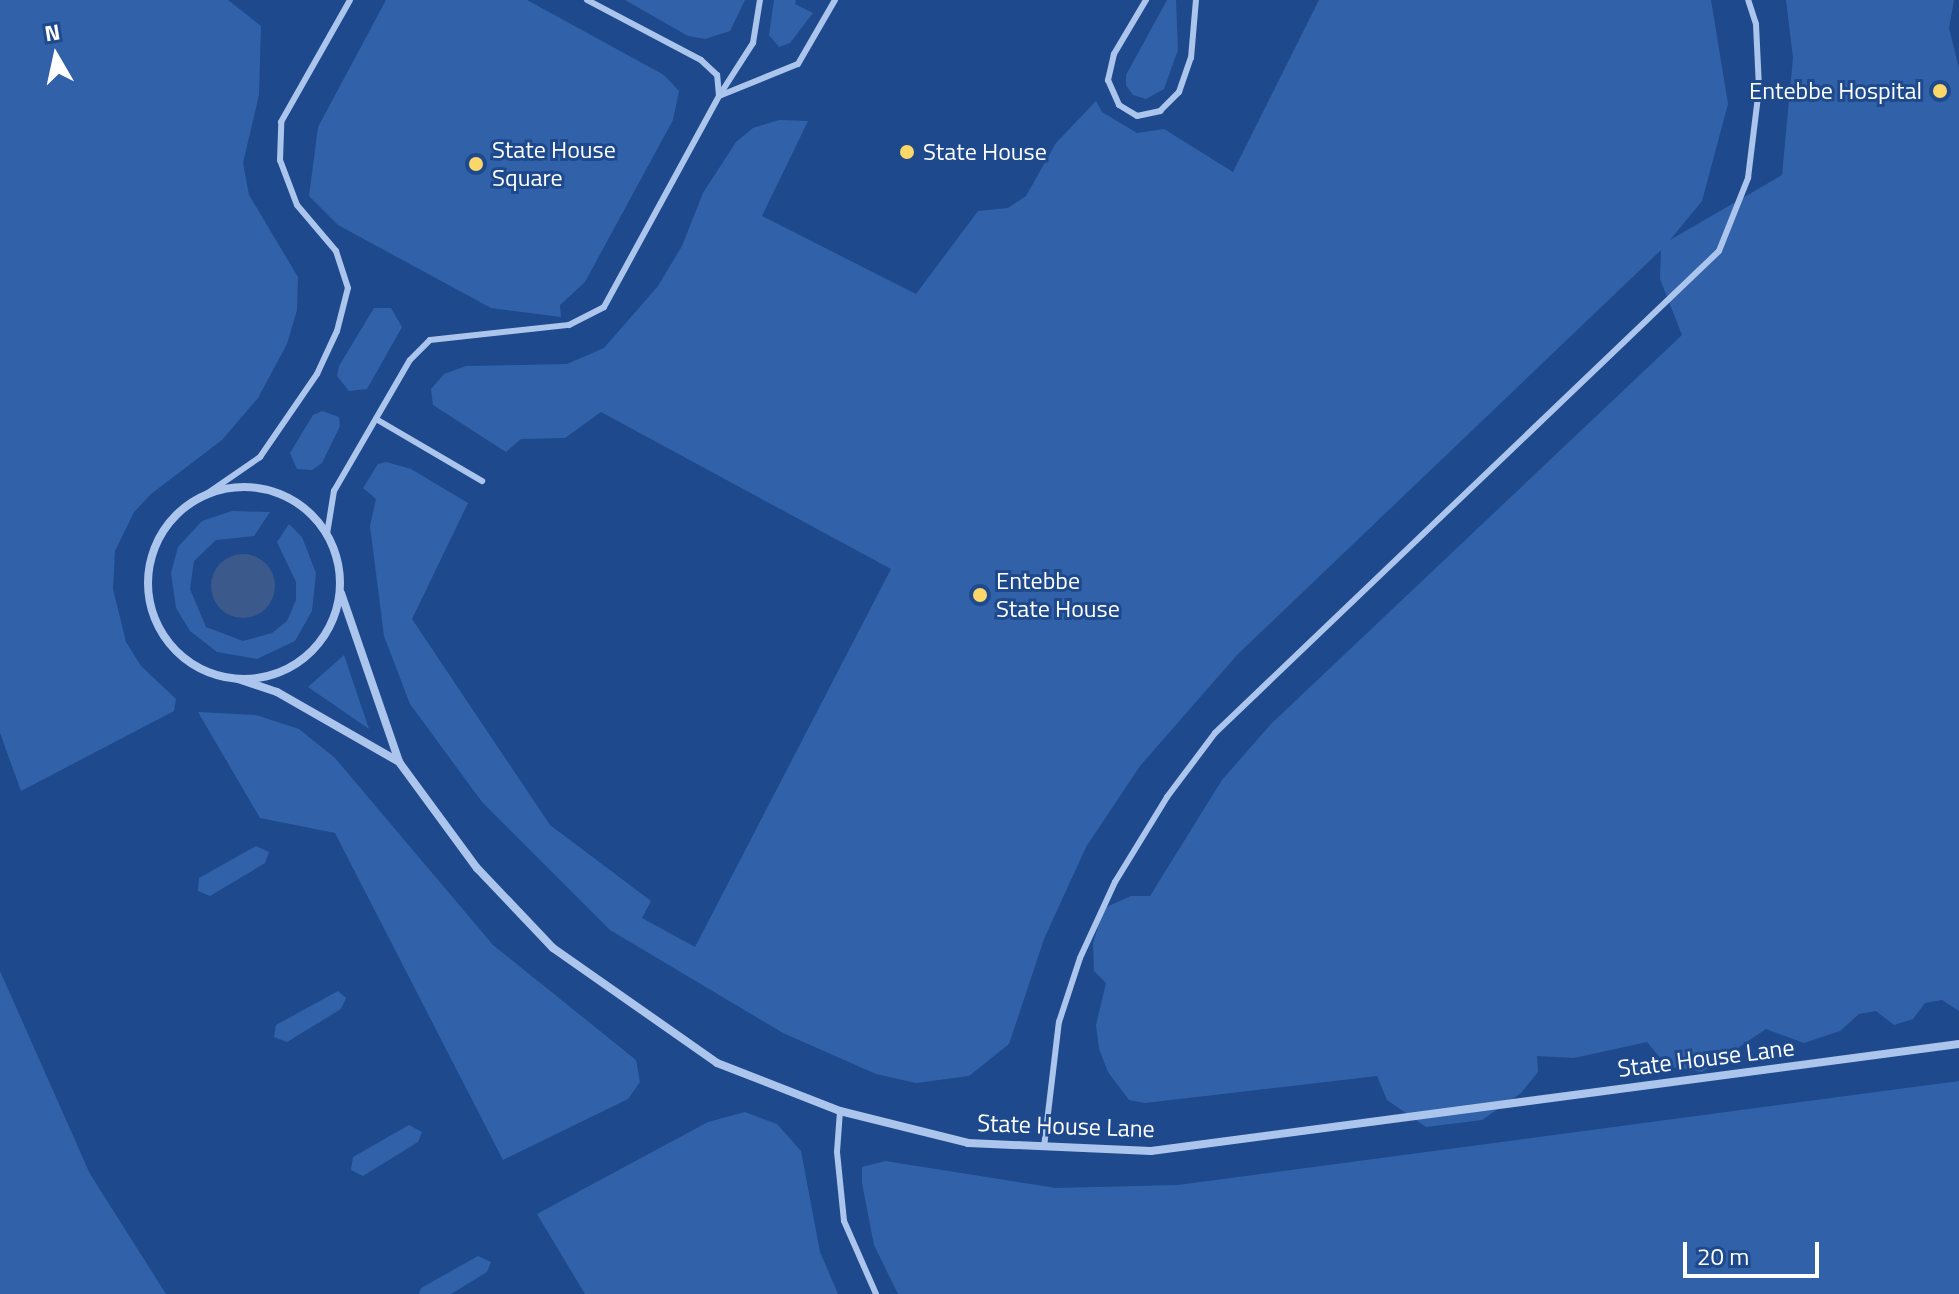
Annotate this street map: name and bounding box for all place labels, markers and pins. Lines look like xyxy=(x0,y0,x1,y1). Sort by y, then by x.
place label: Entebbe Hospital xyxy=(1749,77,1922,105)
marker: Entebbe Hospital xyxy=(1929,80,1951,102)
place label: State House Square xyxy=(492,136,616,192)
place label: State House xyxy=(923,138,1047,166)
marker: State House xyxy=(898,143,916,161)
marker: State House Square xyxy=(467,155,485,173)
place label: Entebbe State House xyxy=(996,567,1120,623)
marker: Entebbe State House xyxy=(971,586,989,604)

